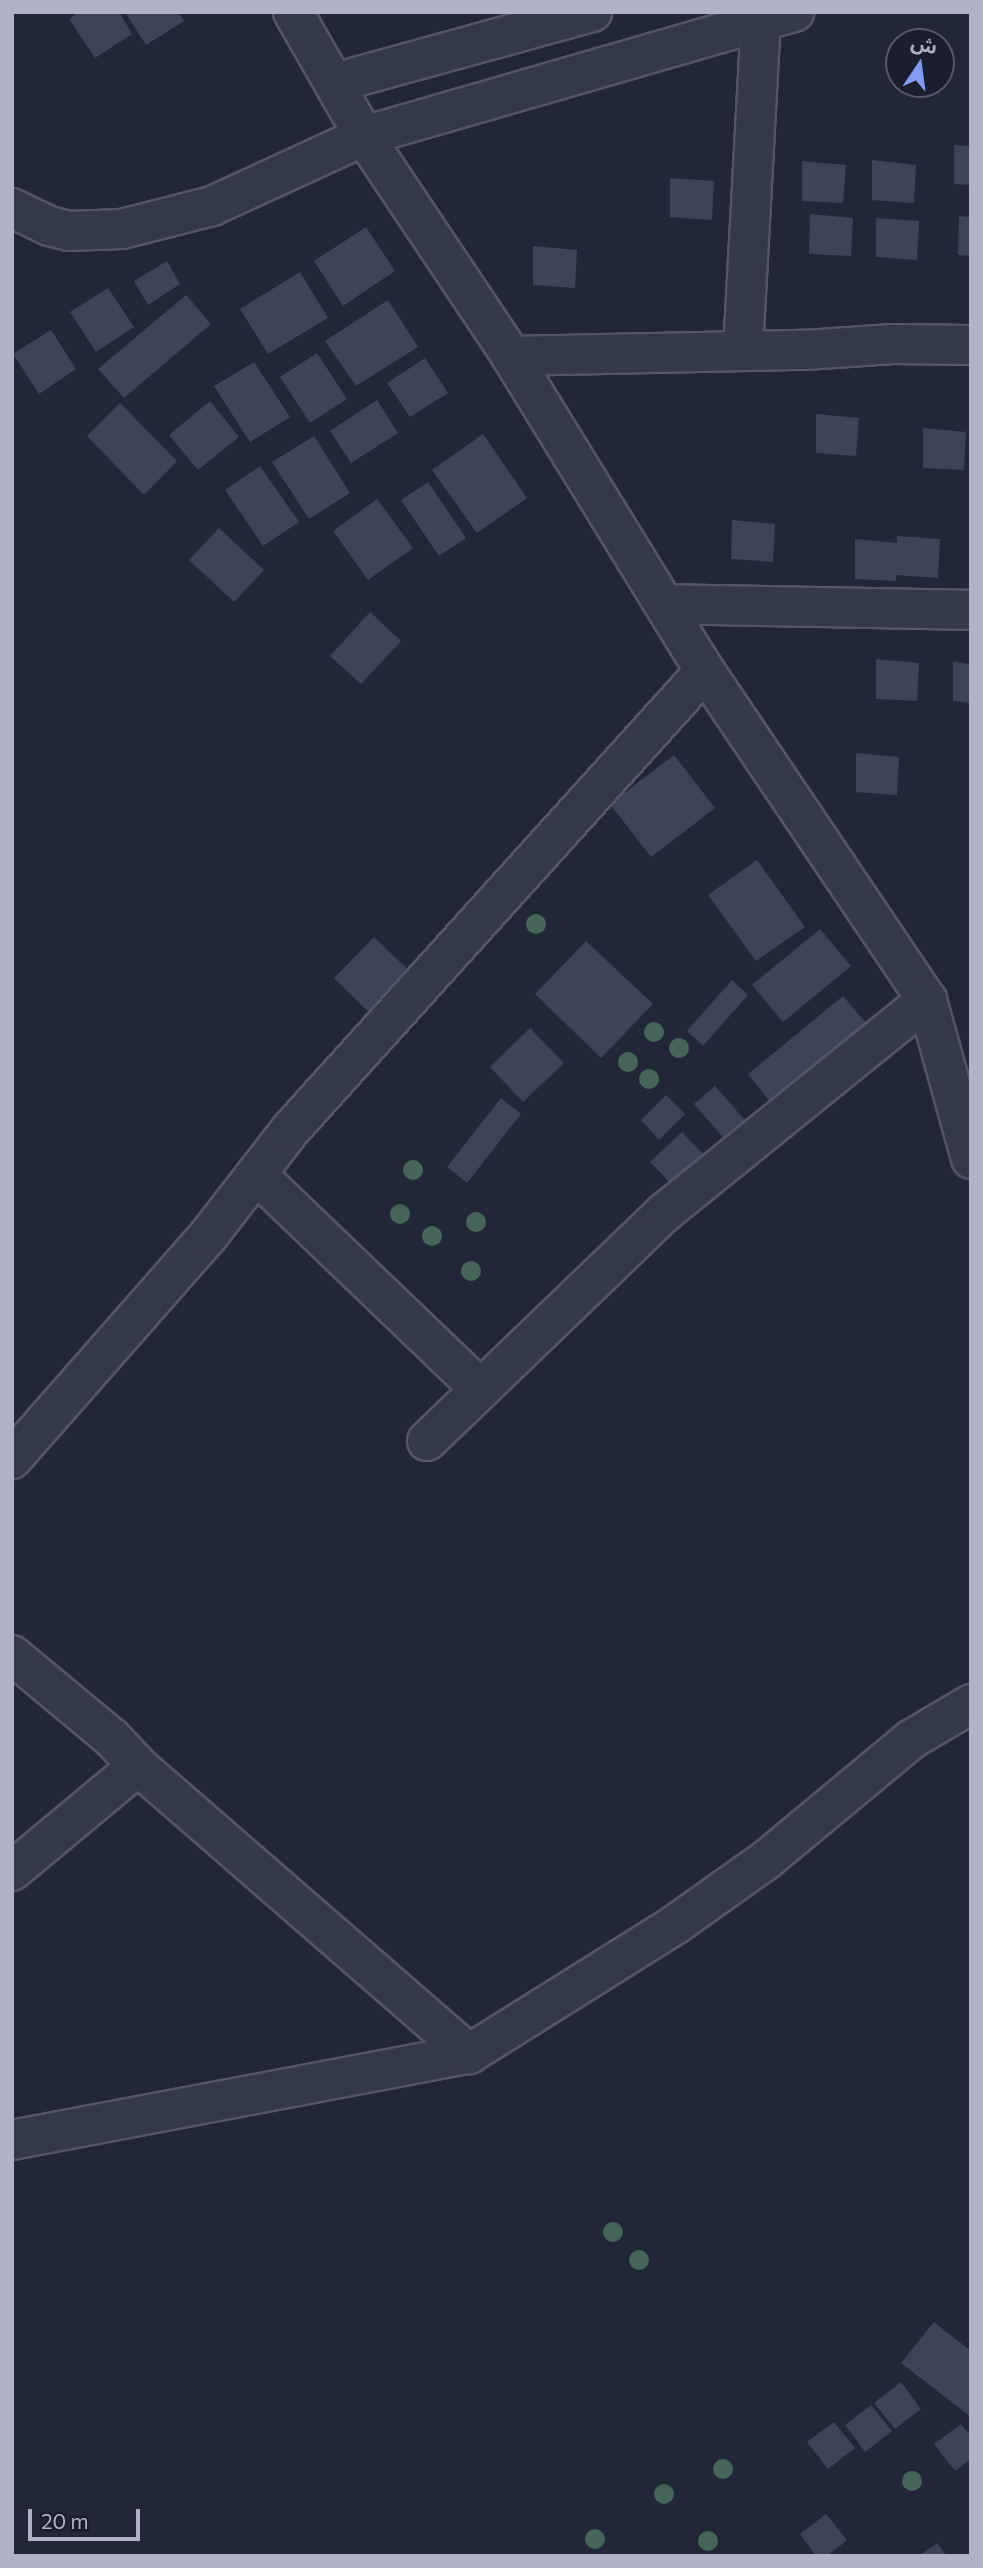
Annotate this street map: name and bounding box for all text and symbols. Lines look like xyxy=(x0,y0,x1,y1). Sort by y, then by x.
north arrow xyxy=(885,28,955,98)
text: ش xyxy=(909,30,940,58)
scale bar xyxy=(32,2494,144,2538)
text: 20 m xyxy=(41,2508,89,2533)

